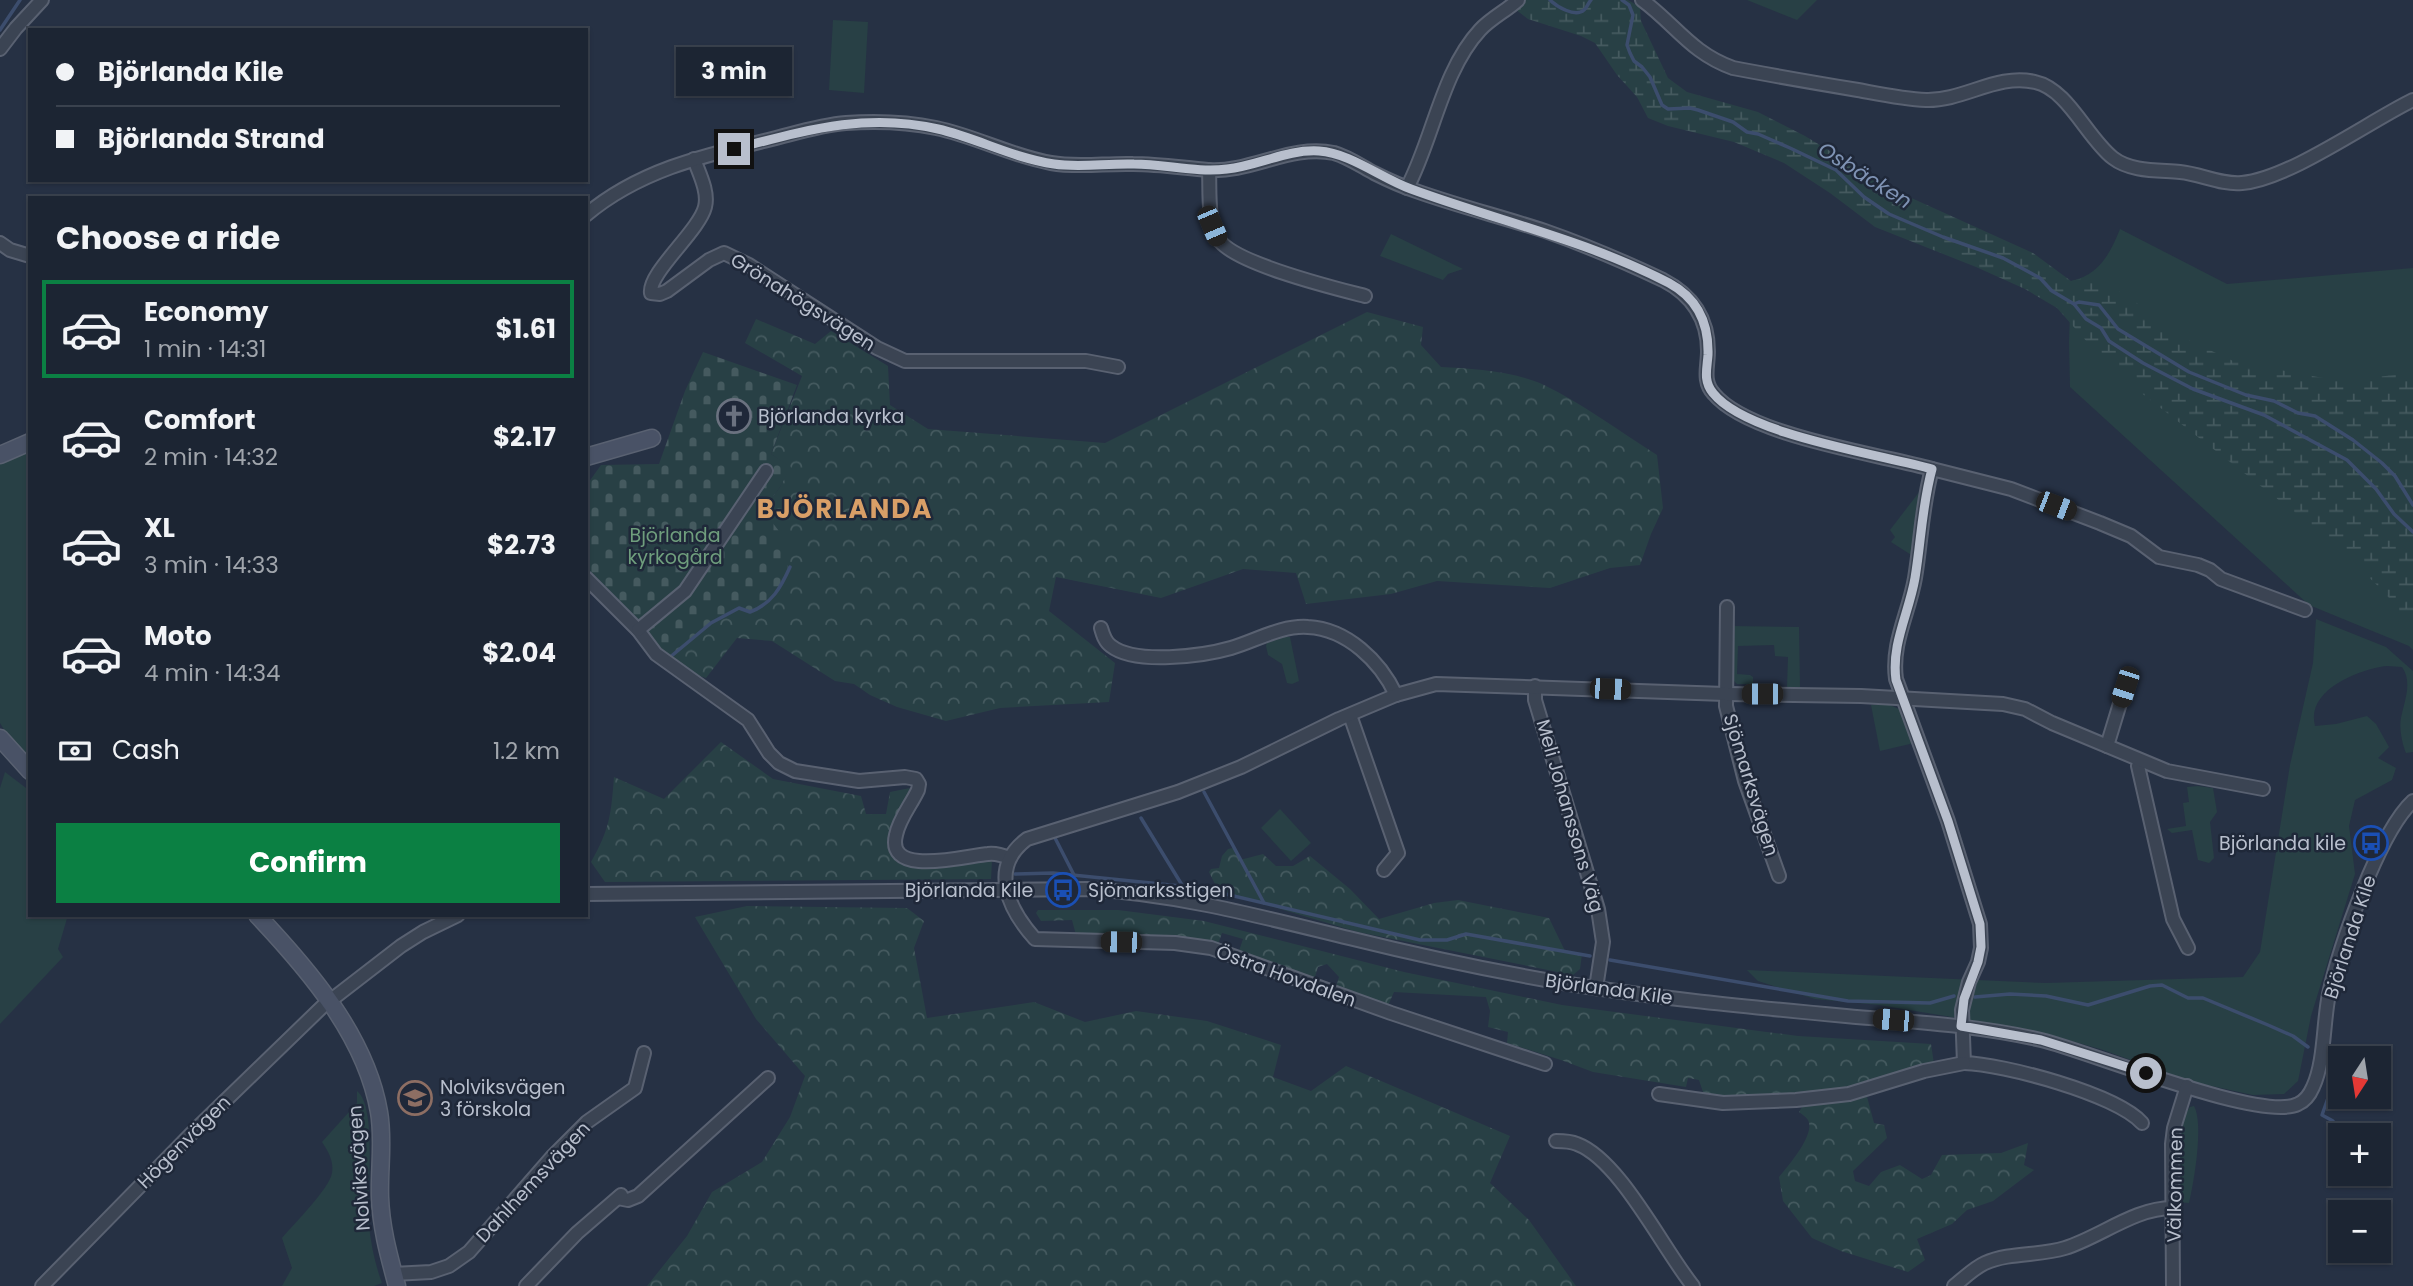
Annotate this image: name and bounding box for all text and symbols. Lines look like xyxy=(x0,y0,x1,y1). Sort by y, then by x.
callout: 3 min xyxy=(676,47,792,96)
text: Björlanda Kile xyxy=(98,54,284,90)
text: 3 min xyxy=(701,55,767,87)
text: Björlanda Strand xyxy=(98,121,325,157)
route end xyxy=(718,133,750,165)
water label: Osbäcken xyxy=(1812,135,1918,215)
car xyxy=(1195,203,1230,249)
text: Choose a ride xyxy=(56,215,280,260)
street label: Grönahögsvägen xyxy=(725,246,881,358)
text: Economy xyxy=(144,294,268,330)
icon: car xyxy=(60,298,123,361)
text: $1.61 xyxy=(495,311,556,347)
text: 1 min · 14:31 xyxy=(144,333,266,365)
church icon: Björlanda kyrka xyxy=(715,397,753,435)
text: Comfort xyxy=(144,402,256,438)
place label: Björlanda kyrka xyxy=(758,403,904,430)
icon: car xyxy=(60,406,123,469)
text: $2.17 xyxy=(493,419,556,455)
text: 2 min · 14:32 xyxy=(144,441,278,473)
car xyxy=(2033,489,2080,523)
district label: BJÖRLANDA xyxy=(757,491,933,527)
text: XL xyxy=(144,510,175,546)
icon: car xyxy=(60,514,123,577)
park label: Björlanda kyrkogård xyxy=(627,522,723,571)
text: $2.73 xyxy=(487,527,556,563)
text: 3 min · 14:33 xyxy=(144,549,279,581)
text: Moto xyxy=(144,618,212,654)
icon: car xyxy=(60,622,123,685)
text: $2.04 xyxy=(482,635,556,671)
text: 4 min · 14:34 xyxy=(144,657,281,689)
car xyxy=(2109,664,2142,710)
car xyxy=(1589,678,1632,700)
car xyxy=(1742,684,1784,705)
street label: Sjömarksvägen xyxy=(1717,711,1785,859)
street label: Meli Johanssons Väg xyxy=(1530,716,1610,916)
icon: cash xyxy=(56,732,94,770)
text: Cash xyxy=(112,732,180,768)
text: 1.2 km xyxy=(493,735,560,767)
button: Confirm xyxy=(56,823,560,903)
bus stop icon: Björlanda kile xyxy=(2352,824,2390,862)
place label: Björlanda kile xyxy=(2219,830,2346,857)
bus stop icon: Sjömarksstigen xyxy=(1044,871,1082,909)
street label: Björlanda Kile xyxy=(2317,872,2383,1002)
street label: Björlanda Kile xyxy=(905,877,1033,904)
place label: Sjömarksstigen xyxy=(1088,877,1234,904)
car xyxy=(1100,931,1143,953)
street label: Östra Hovdalen xyxy=(1212,938,1360,1014)
street label: Björlanda Kile xyxy=(1543,967,1675,1011)
car xyxy=(1872,1008,1915,1032)
north arrow xyxy=(2328,1046,2390,1110)
map controls xyxy=(2328,1046,2391,1263)
route start xyxy=(2130,1057,2162,1089)
place label: Nolviksvägen 3 förskola xyxy=(440,1074,566,1123)
school or university icon: Nolviksvägen 3 förskola xyxy=(396,1079,434,1117)
street label: Högenvägen xyxy=(131,1089,237,1195)
street label: Nolviksvägen xyxy=(341,1104,377,1232)
street label: Dahlhemsvägen xyxy=(470,1115,596,1249)
button: + xyxy=(2328,1123,2391,1186)
street label: Välkommen xyxy=(2160,1127,2190,1243)
button: − xyxy=(2328,1200,2391,1263)

